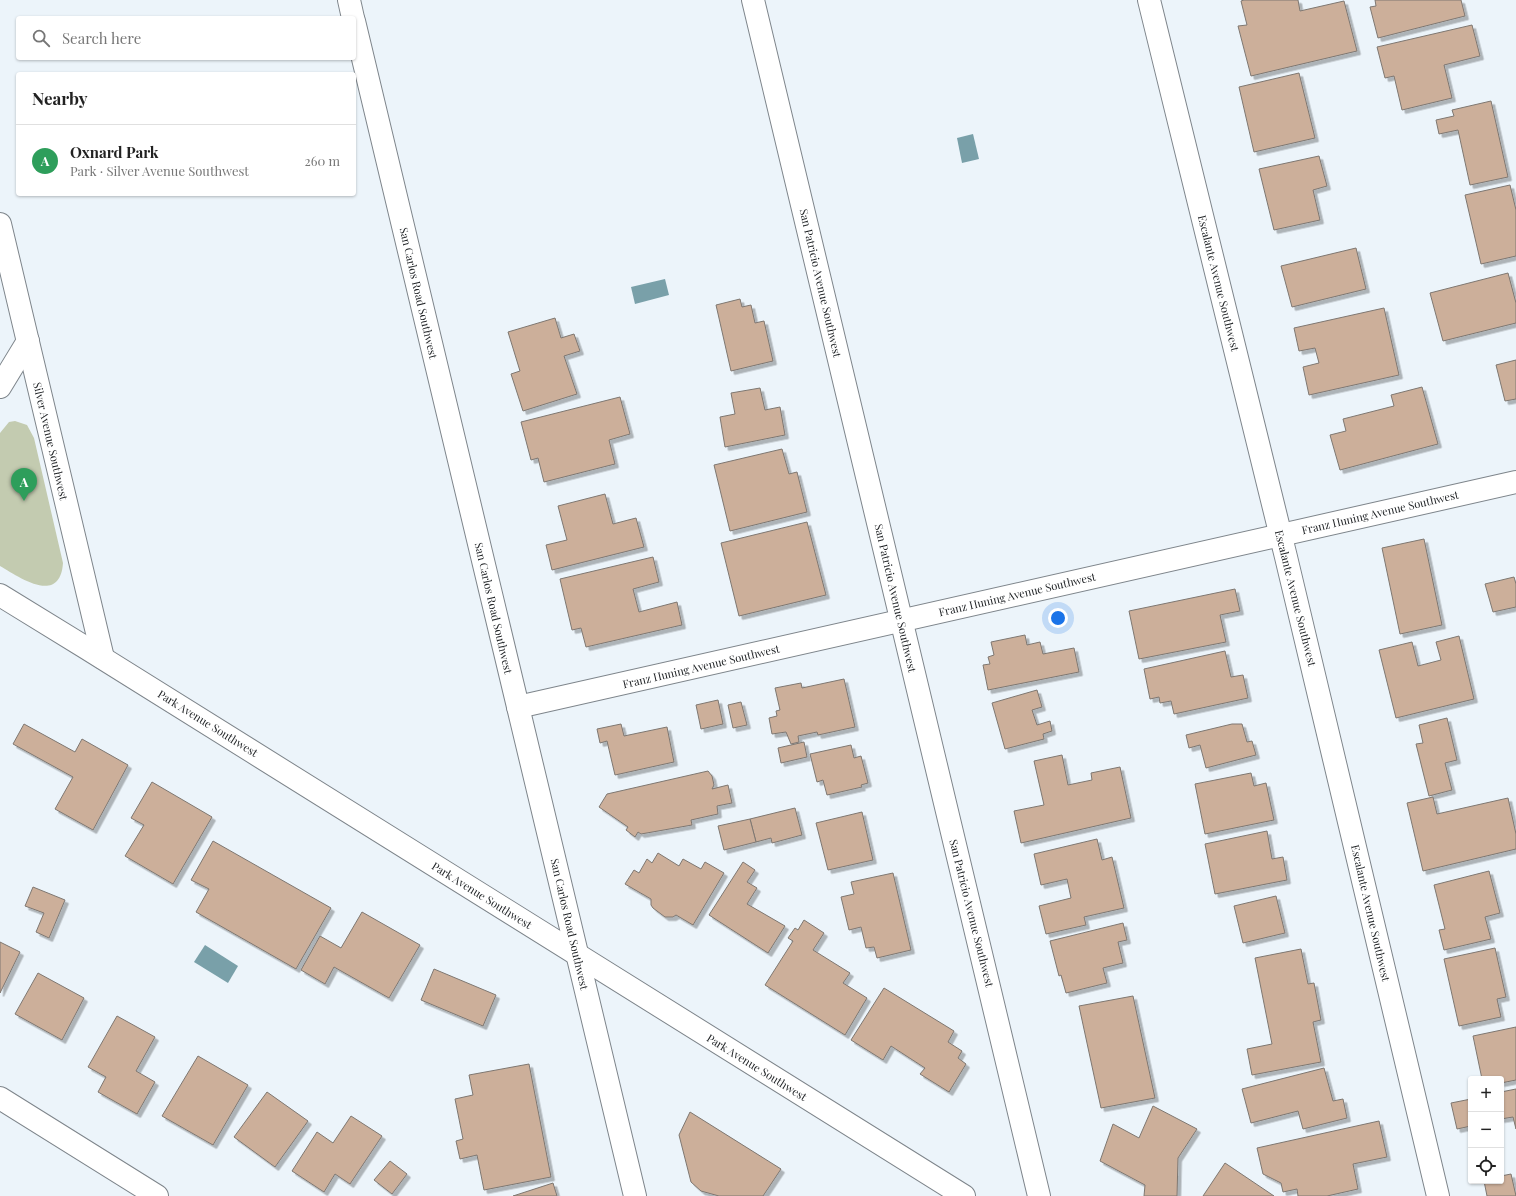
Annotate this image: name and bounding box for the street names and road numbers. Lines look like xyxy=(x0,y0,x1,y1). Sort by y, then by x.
street label: San Patricio Avenue Southwest xyxy=(797,207,845,359)
street label: Escalante Avenue Southwest xyxy=(1195,213,1243,353)
street label: San Carlos Road Southwest xyxy=(397,226,441,360)
street label: Silver Avenue Southwest xyxy=(30,381,72,502)
street label: Franz Huning Avenue Southwest xyxy=(1300,487,1460,537)
street label: San Patricio Avenue Southwest xyxy=(872,522,920,674)
street label: Escalante Avenue Southwest xyxy=(1272,528,1320,668)
street label: San Carlos Road Southwest xyxy=(472,541,516,675)
street label: Franz Huning Avenue Southwest xyxy=(937,569,1097,619)
street label: Franz Huning Avenue Southwest xyxy=(621,641,781,691)
street label: Park Avenue Southwest xyxy=(155,686,261,760)
street label: San Patricio Avenue Southwest xyxy=(946,837,998,989)
street label: Escalante Avenue Southwest xyxy=(1348,843,1394,983)
street label: San Carlos Road Southwest xyxy=(548,857,592,991)
street label: Park Avenue Southwest xyxy=(429,858,535,932)
street label: Park Avenue Southwest xyxy=(704,1030,810,1104)

